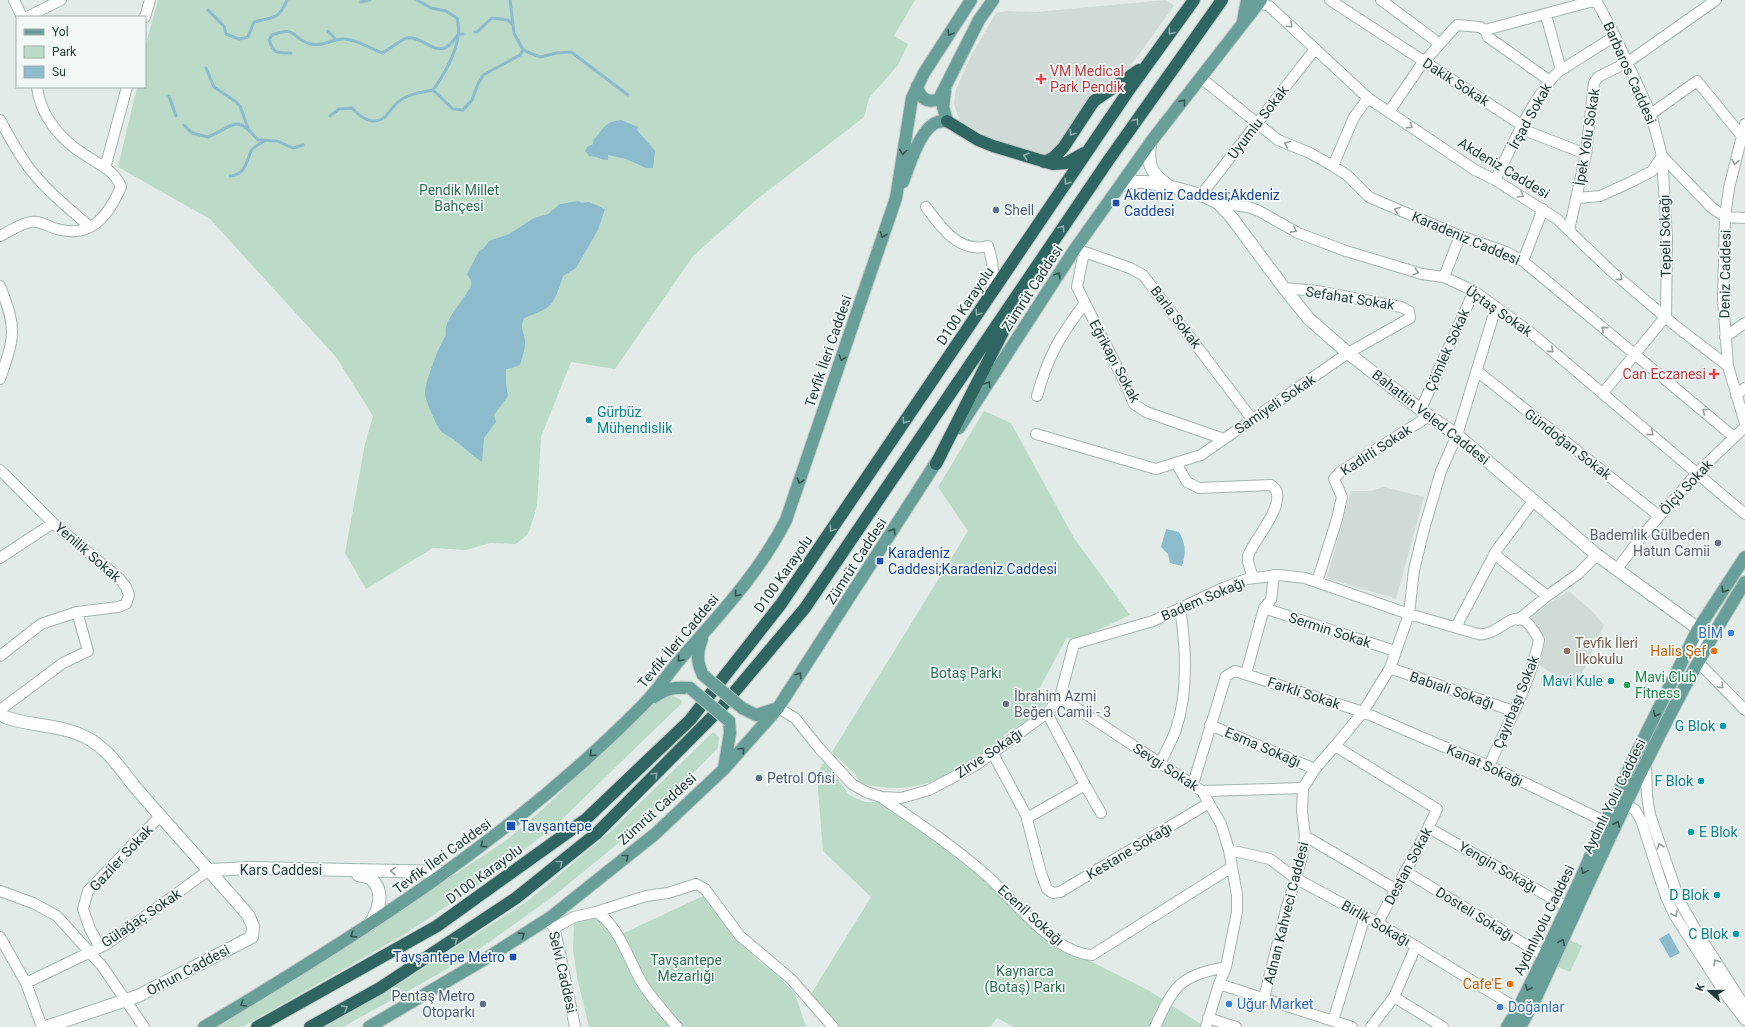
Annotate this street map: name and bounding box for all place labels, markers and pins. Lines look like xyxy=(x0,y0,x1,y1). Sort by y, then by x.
place label: VM Medical Park Pendik xyxy=(1050,63,1125,95)
marker: VM Medical Park Pendik xyxy=(1035,73,1047,85)
place label: Akdeniz Caddesi;Akdeni̇z Caddesi̇ xyxy=(1124,187,1280,219)
marker: Akdeniz Caddesi;Akdeni̇z Caddesi̇ xyxy=(1111,198,1121,208)
place label: Shell xyxy=(1004,202,1034,218)
marker: Shell xyxy=(991,205,1001,215)
place label: Can Eczanesi xyxy=(1623,366,1706,382)
marker: Can Eczanesi xyxy=(1709,369,1719,379)
place label: Gürbüz Mühendislik xyxy=(597,404,673,436)
marker: Gürbüz Mühendislik xyxy=(584,415,594,425)
place label: Bademlik Gülbeden Hatun Camii xyxy=(1590,527,1710,559)
marker: Bademlik Gülbeden Hatun Camii xyxy=(1713,538,1723,548)
place label: Karadeniz Caddesi;Karadeni̇z Caddesi̇ xyxy=(888,545,1057,577)
marker: Karadeniz Caddesi;Karadeni̇z Caddesi̇ xyxy=(875,556,885,566)
place label: BİM xyxy=(1698,625,1723,641)
marker: BİM xyxy=(1726,628,1736,638)
place label: Tevfik İleri İlkokulu xyxy=(1575,635,1638,667)
place label: Halis Şef xyxy=(1650,643,1706,659)
marker: Tevfik İleri İlkokulu xyxy=(1562,646,1572,656)
marker: Halis Şef xyxy=(1709,646,1719,656)
place label: Mavi Club Fitness xyxy=(1635,669,1697,701)
place label: Mavi Kule xyxy=(1542,673,1603,689)
marker: Mavi Kule xyxy=(1606,676,1616,686)
marker: Mavi Club Fitness xyxy=(1622,680,1632,690)
place label: İbrahim Azmi Beğen Camii - 3 xyxy=(1014,688,1111,720)
marker: İbrahim Azmi Beğen Camii - 3 xyxy=(1001,699,1011,709)
place label: G Blok xyxy=(1675,718,1716,734)
marker: G Blok xyxy=(1718,721,1728,731)
place label: Petrol Ofisi xyxy=(767,770,835,786)
marker: Petrol Ofisi xyxy=(754,773,764,783)
place label: F Blok xyxy=(1655,773,1694,789)
marker: F Blok xyxy=(1696,776,1706,786)
place label: Tavşantepe xyxy=(520,818,592,834)
marker: Tavşantepe xyxy=(505,820,517,832)
place label: E Blok xyxy=(1699,824,1739,840)
marker: E Blok xyxy=(1686,827,1696,837)
place label: D Blok xyxy=(1669,887,1710,903)
marker: D Blok xyxy=(1712,890,1722,900)
place label: C Blok xyxy=(1688,926,1729,942)
marker: C Blok xyxy=(1731,929,1741,939)
place label: Tavşantepe Metro xyxy=(393,949,505,965)
marker: Tavşantepe Metro xyxy=(508,952,518,962)
place label: Cafe'E xyxy=(1463,976,1502,992)
marker: Cafe'E xyxy=(1505,979,1515,989)
place label: Pentaş Metro Otoparkı xyxy=(391,988,475,1020)
place label: Uğur Market xyxy=(1237,996,1314,1012)
marker: Pentaş Metro Otoparkı xyxy=(478,999,488,1009)
marker: Uğur Market xyxy=(1224,999,1234,1009)
place label: Doğanlar xyxy=(1508,999,1564,1015)
marker: Doğanlar xyxy=(1495,1002,1505,1012)

